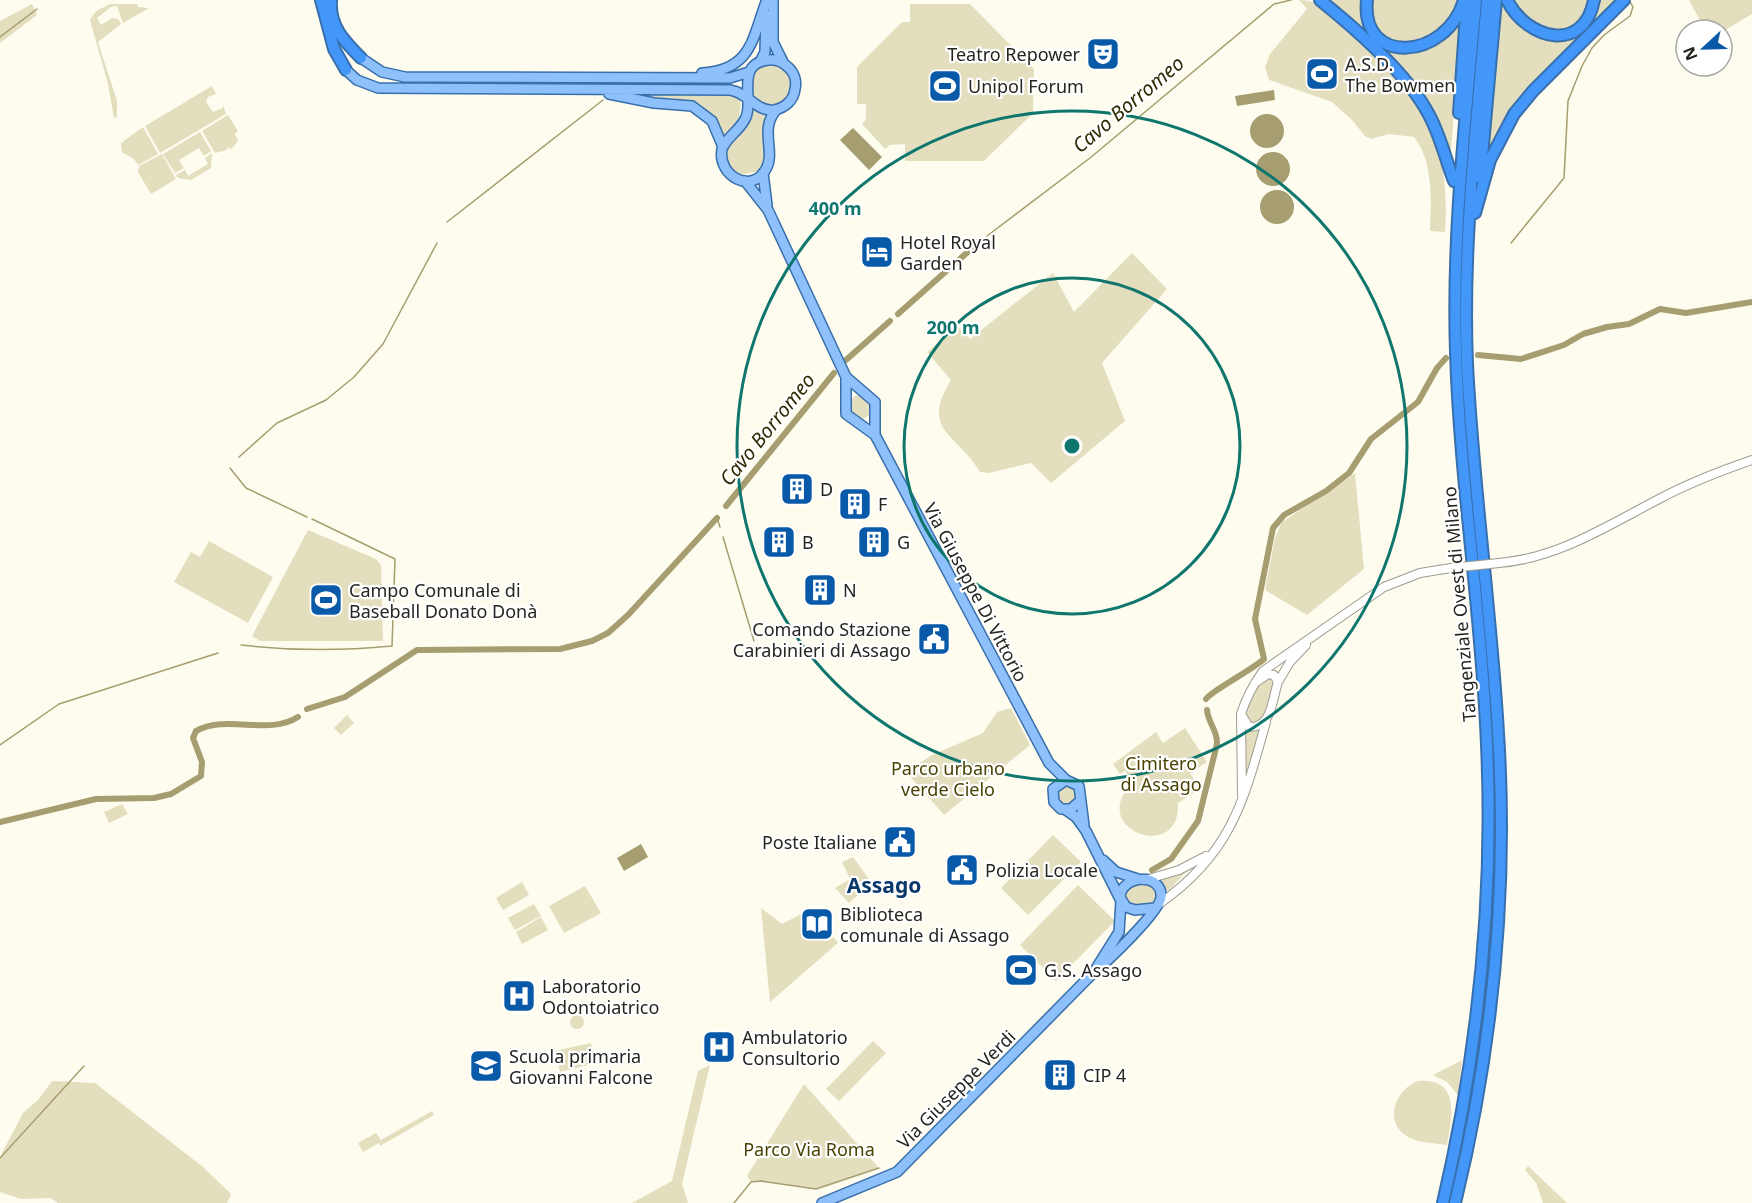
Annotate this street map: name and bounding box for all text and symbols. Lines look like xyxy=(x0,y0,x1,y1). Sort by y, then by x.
north arrow xyxy=(1674,18,1734,78)
theatre icon: Teatro Repower xyxy=(1085,36,1121,72)
place label: Teatro Repower xyxy=(947,42,1081,66)
text: N xyxy=(1677,43,1703,64)
water label: Cavo Borromeo xyxy=(1067,49,1189,159)
place label: A.S.D. The Bowmen xyxy=(1345,52,1455,97)
sports icon: A.S.D. The Bowmen xyxy=(1304,56,1340,92)
sports icon: Unipol Forum xyxy=(927,68,963,104)
place label: Unipol Forum xyxy=(968,74,1084,98)
text: 400 m xyxy=(808,196,862,220)
place label: Hotel Royal Garden xyxy=(900,230,996,275)
hotel icon: Hotel Royal Garden xyxy=(859,234,895,270)
text: 200 m xyxy=(926,315,980,339)
water label: Cavo Borromeo xyxy=(713,367,821,491)
centre of rings xyxy=(1062,436,1082,456)
building icon: D xyxy=(779,471,815,507)
place label: D xyxy=(820,477,833,501)
street label: Tangenziale Ovest di Milano xyxy=(1437,485,1481,723)
building icon: F xyxy=(837,486,873,522)
place label: F xyxy=(878,492,887,516)
street label: Via Giuseppe Di Vittorio xyxy=(919,498,1033,686)
building icon: B xyxy=(761,524,797,560)
building icon: G xyxy=(856,524,892,560)
place label: B xyxy=(802,530,814,554)
place label: G xyxy=(897,530,910,554)
building icon: N xyxy=(802,572,838,608)
place label: Campo Comunale di Baseball Donato Donà xyxy=(349,578,537,623)
place label: N xyxy=(843,578,857,602)
sports icon: Campo Comunale di Baseball Donato Donà xyxy=(308,582,344,618)
place label: Comando Stazione Carabinieri di Assago xyxy=(733,617,911,662)
public building icon: Comando Stazione Carabinieri di Assago xyxy=(916,621,952,657)
park label: Cimitero di Assago xyxy=(1120,751,1202,796)
park label: Parco urbano verde Cielo xyxy=(891,756,1005,801)
public building icon: Poste Italiane xyxy=(882,824,918,860)
place label: Poste Italiane xyxy=(762,830,877,854)
public building icon: Polizia Locale xyxy=(944,852,980,888)
place label: Polizia Locale xyxy=(985,858,1098,882)
district label: Assago xyxy=(847,871,921,899)
place label: Biblioteca comunale di Assago xyxy=(840,902,1009,947)
library icon: Biblioteca comunale di Assago xyxy=(799,906,835,942)
sports icon: G.S. Assago xyxy=(1003,952,1039,988)
place label: G.S. Assago xyxy=(1044,958,1142,982)
place label: Laboratorio Odontoiatrico xyxy=(542,974,659,1019)
hospital icon: Laboratorio Odontoiatrico xyxy=(501,978,537,1014)
place label: Ambulatorio Consultorio xyxy=(742,1025,848,1070)
street label: Via Giuseppe Verdi xyxy=(892,1025,1020,1153)
hospital icon: Ambulatorio Consultorio xyxy=(701,1029,737,1065)
place label: Scuola primaria Giovanni Falcone xyxy=(509,1044,653,1089)
school or university icon: Scuola primaria Giovanni Falcone xyxy=(468,1048,504,1084)
building icon: CIP 4 xyxy=(1042,1057,1078,1093)
place label: CIP 4 xyxy=(1083,1063,1126,1087)
park label: Parco Via Roma xyxy=(743,1137,875,1161)

